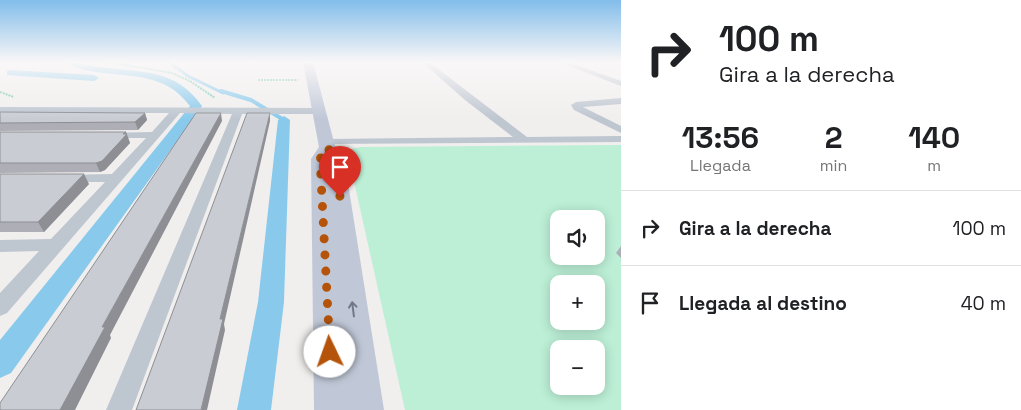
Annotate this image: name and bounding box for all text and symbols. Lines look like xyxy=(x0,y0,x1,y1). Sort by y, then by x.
text: 100 m xyxy=(719,17,819,61)
icon: right xyxy=(636,20,701,85)
text: Gira a la derecha xyxy=(719,60,895,88)
text: 13:56 xyxy=(682,118,759,157)
text: 2 xyxy=(825,118,843,157)
text: 140 xyxy=(908,118,960,157)
pin xyxy=(319,146,361,197)
icon: arrive xyxy=(326,153,354,181)
text: Llegada xyxy=(690,155,751,176)
text: min xyxy=(820,155,847,176)
text: m xyxy=(927,155,941,176)
map controls xyxy=(550,210,605,395)
button: sound xyxy=(550,210,605,265)
icon: right xyxy=(636,214,664,242)
text: Gira a la derecha xyxy=(679,216,831,241)
text: 100 m xyxy=(952,216,1006,241)
button: + xyxy=(550,275,605,330)
icon: arrive xyxy=(636,289,664,317)
text: Llegada al destino xyxy=(679,291,847,316)
text: 40 m xyxy=(961,291,1006,316)
one-way arrow xyxy=(348,302,358,318)
position arrow xyxy=(303,325,355,377)
button: − xyxy=(550,340,605,395)

